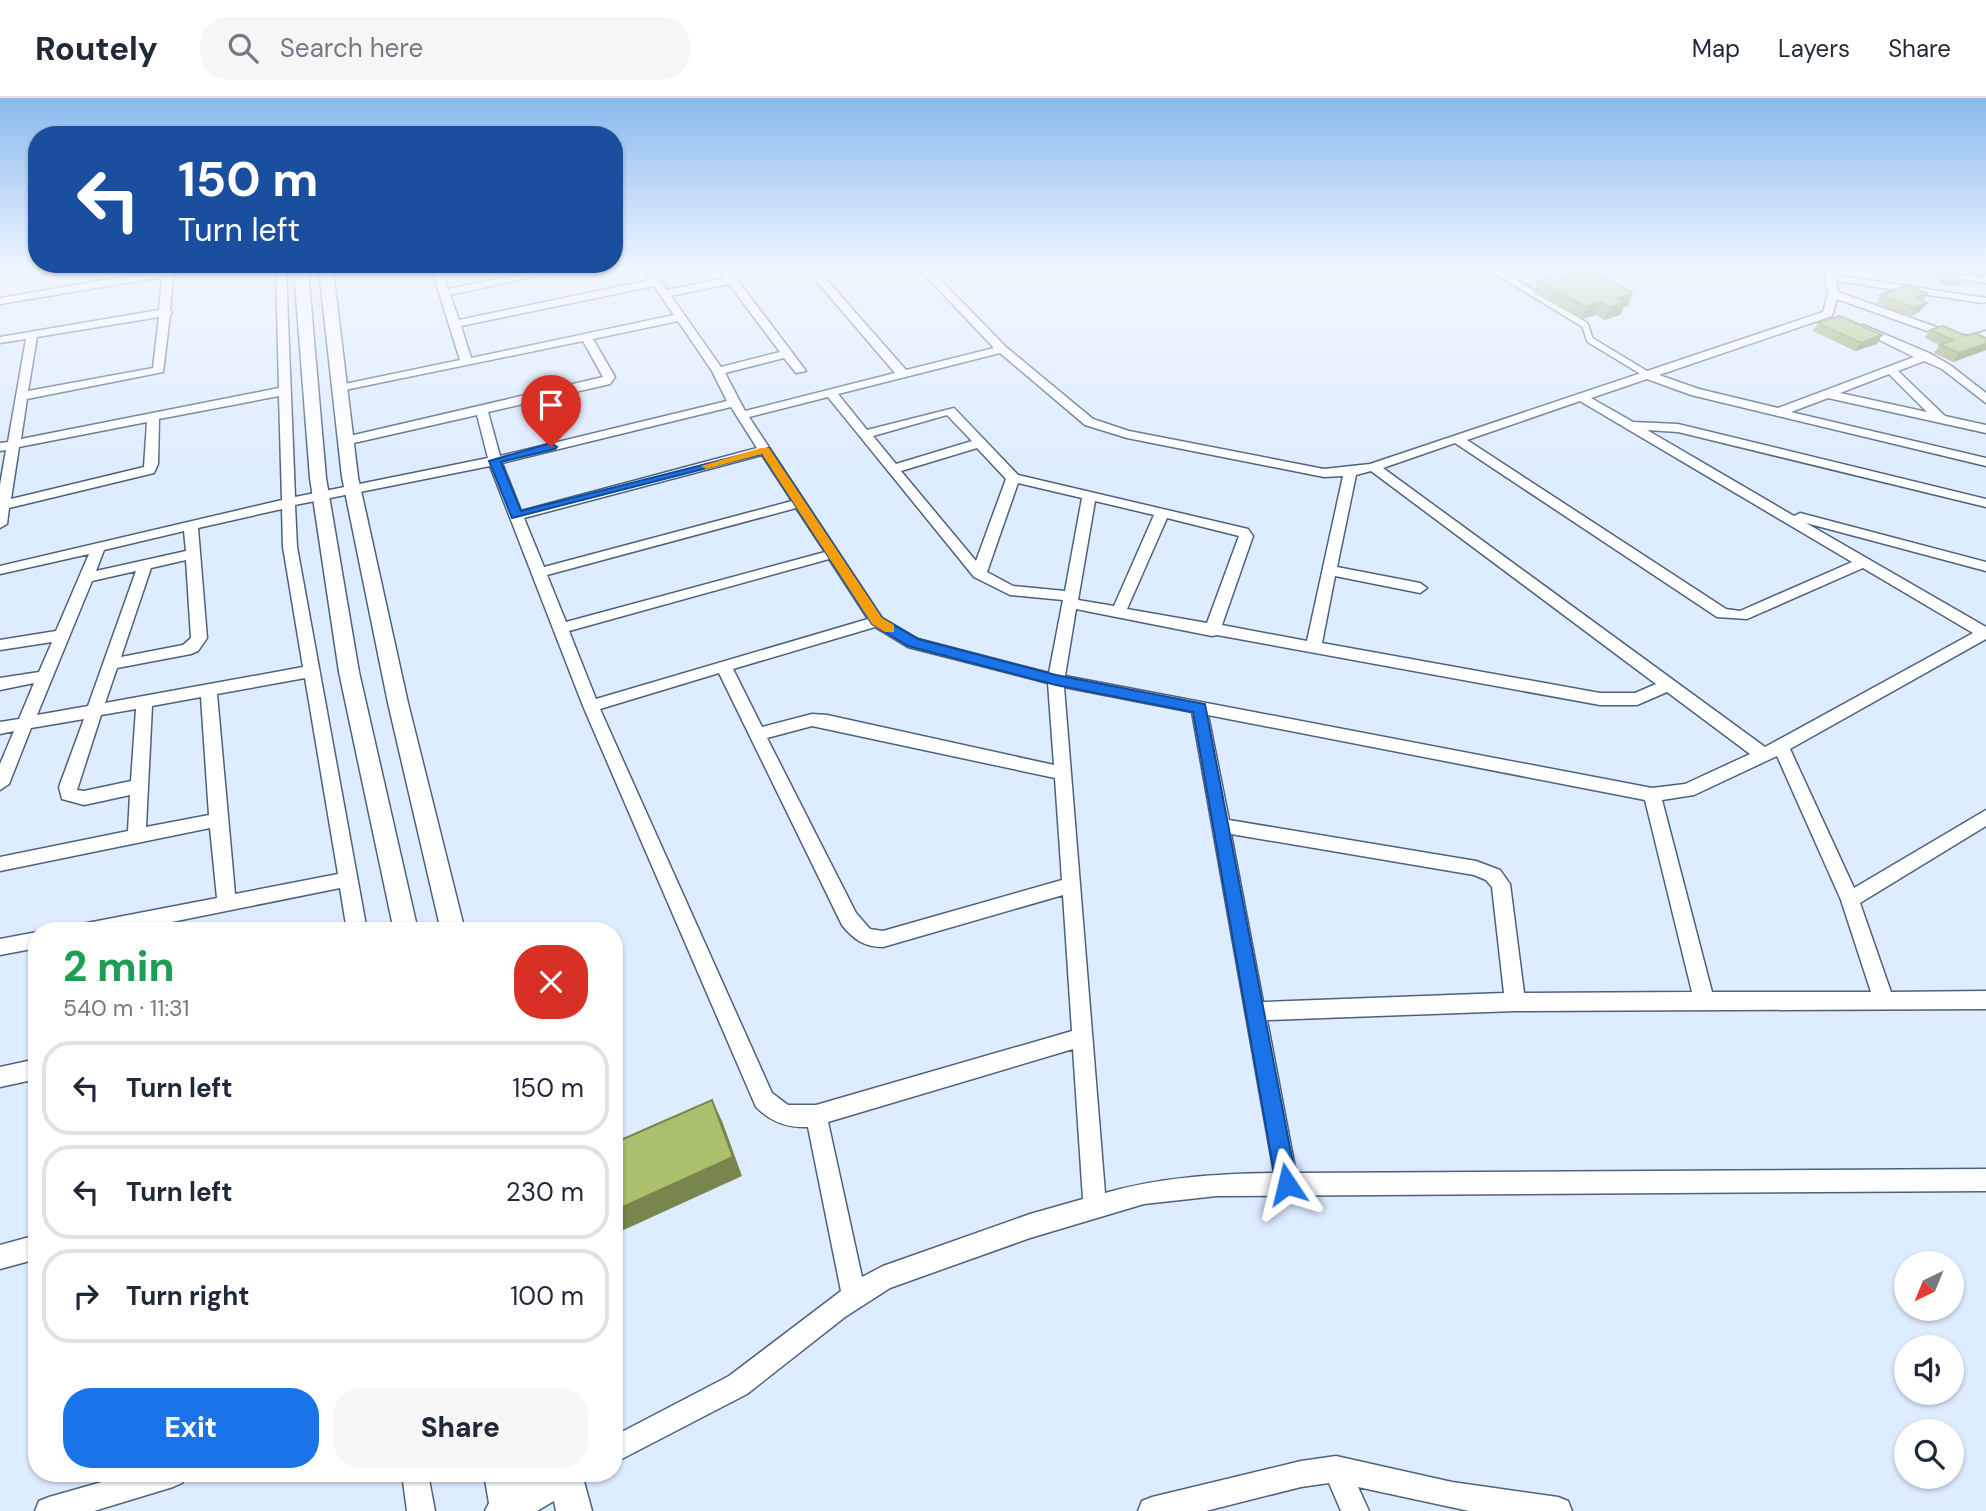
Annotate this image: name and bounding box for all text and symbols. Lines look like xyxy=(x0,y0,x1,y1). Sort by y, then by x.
search box xyxy=(200,17,690,80)
text: Routely xyxy=(35,27,158,70)
icon: search xyxy=(224,29,262,67)
text: Search here xyxy=(280,31,423,65)
text: Map xyxy=(1692,33,1740,64)
text: Layers xyxy=(1778,33,1850,64)
text: Share xyxy=(1888,33,1951,64)
text: 150 m xyxy=(178,147,318,211)
icon: left xyxy=(63,154,154,245)
text: Turn left xyxy=(178,209,300,251)
pin xyxy=(521,375,581,447)
icon: arrive xyxy=(532,386,570,424)
text: 2 min xyxy=(63,939,174,994)
button: close xyxy=(514,945,588,1019)
text: 540 m · 11:31 xyxy=(63,993,190,1023)
icon: left xyxy=(67,1069,105,1107)
text: Turn left xyxy=(126,1071,233,1105)
text: 150 m xyxy=(512,1071,584,1105)
position arrow xyxy=(1250,1147,1324,1221)
icon: left xyxy=(67,1173,105,1211)
text: Turn left xyxy=(126,1175,233,1209)
text: 230 m xyxy=(506,1175,584,1209)
north arrow xyxy=(1894,1251,1964,1321)
map controls xyxy=(1894,1251,1964,1489)
icon: right xyxy=(67,1277,105,1315)
text: Turn right xyxy=(126,1279,250,1313)
text: 100 m xyxy=(510,1279,584,1313)
button: sound xyxy=(1894,1335,1964,1405)
button: Exit xyxy=(63,1388,319,1468)
button: Share xyxy=(333,1388,588,1468)
button: search xyxy=(1894,1419,1964,1489)

